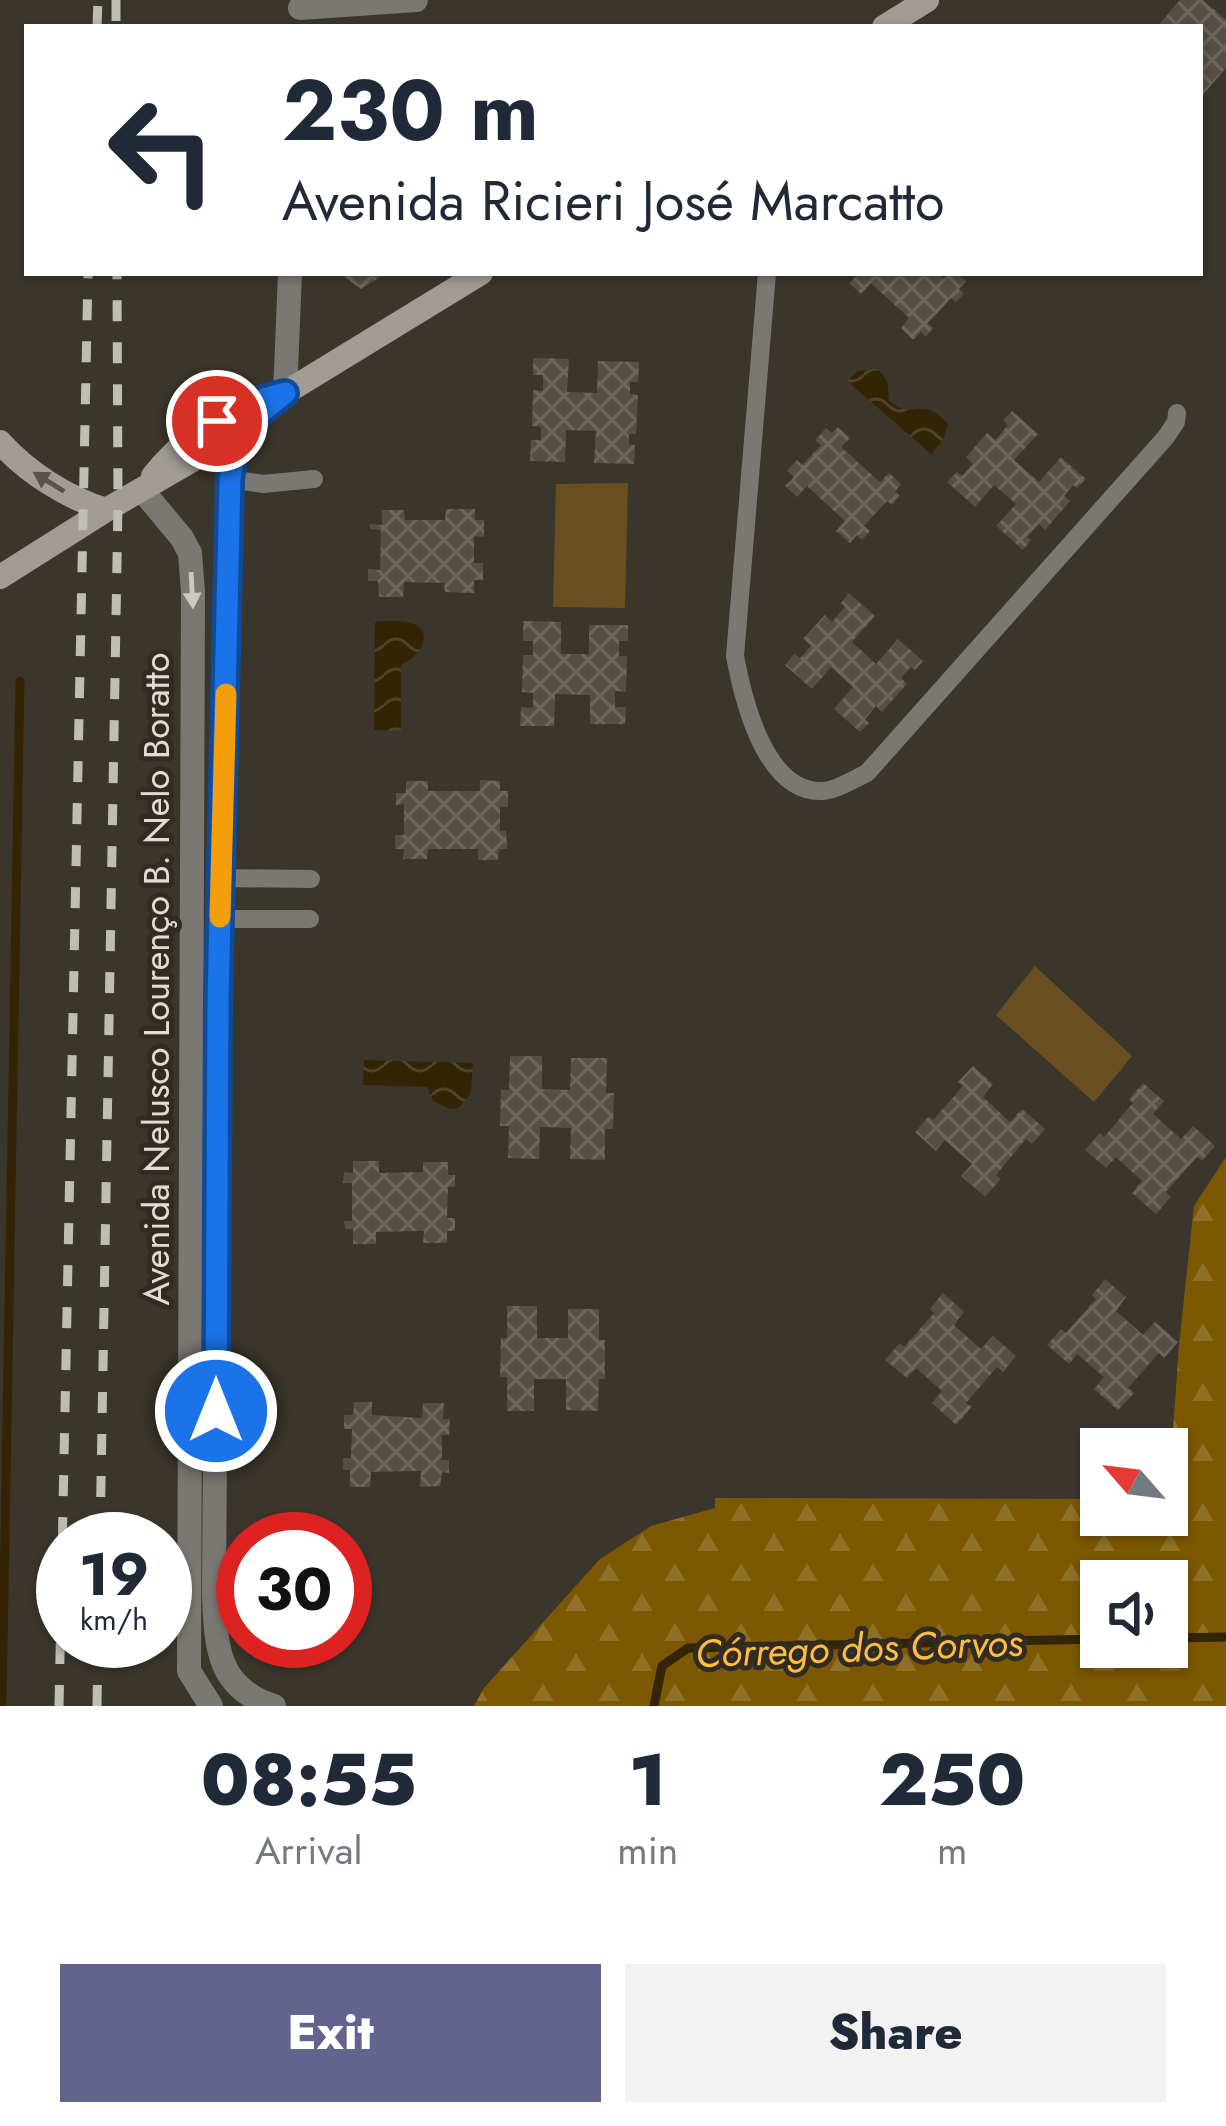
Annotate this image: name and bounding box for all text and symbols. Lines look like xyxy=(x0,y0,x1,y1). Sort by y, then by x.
text: 230 m xyxy=(282,50,539,172)
icon: left xyxy=(84,72,240,228)
text: Avenida Ricieri José Marcatto xyxy=(282,162,945,240)
pin xyxy=(166,370,268,472)
icon: arrive xyxy=(184,388,250,454)
one-way arrow xyxy=(32,472,66,493)
one-way arrow xyxy=(183,572,202,610)
street label: Avenida Nelusco Lourenço B. Nelo Boratto xyxy=(130,653,182,1305)
position arrow xyxy=(153,1348,279,1474)
north arrow xyxy=(1080,1428,1188,1536)
map controls xyxy=(1080,1428,1188,1668)
speed limit sign: 30 xyxy=(216,1512,372,1668)
text: 19 xyxy=(79,1531,149,1618)
button: sound xyxy=(1080,1560,1188,1668)
text: km/h xyxy=(80,1598,148,1641)
water label: Córrego dos Corvos xyxy=(694,1614,1024,1682)
text: 08:55 xyxy=(201,1728,417,1832)
text: 1 xyxy=(629,1728,667,1832)
text: 250 xyxy=(879,1728,1025,1832)
text: Arrival xyxy=(255,1822,362,1879)
text: min xyxy=(617,1822,678,1879)
text: m xyxy=(937,1822,967,1879)
button: Exit xyxy=(60,1964,601,2102)
button: Share xyxy=(625,1964,1166,2102)

